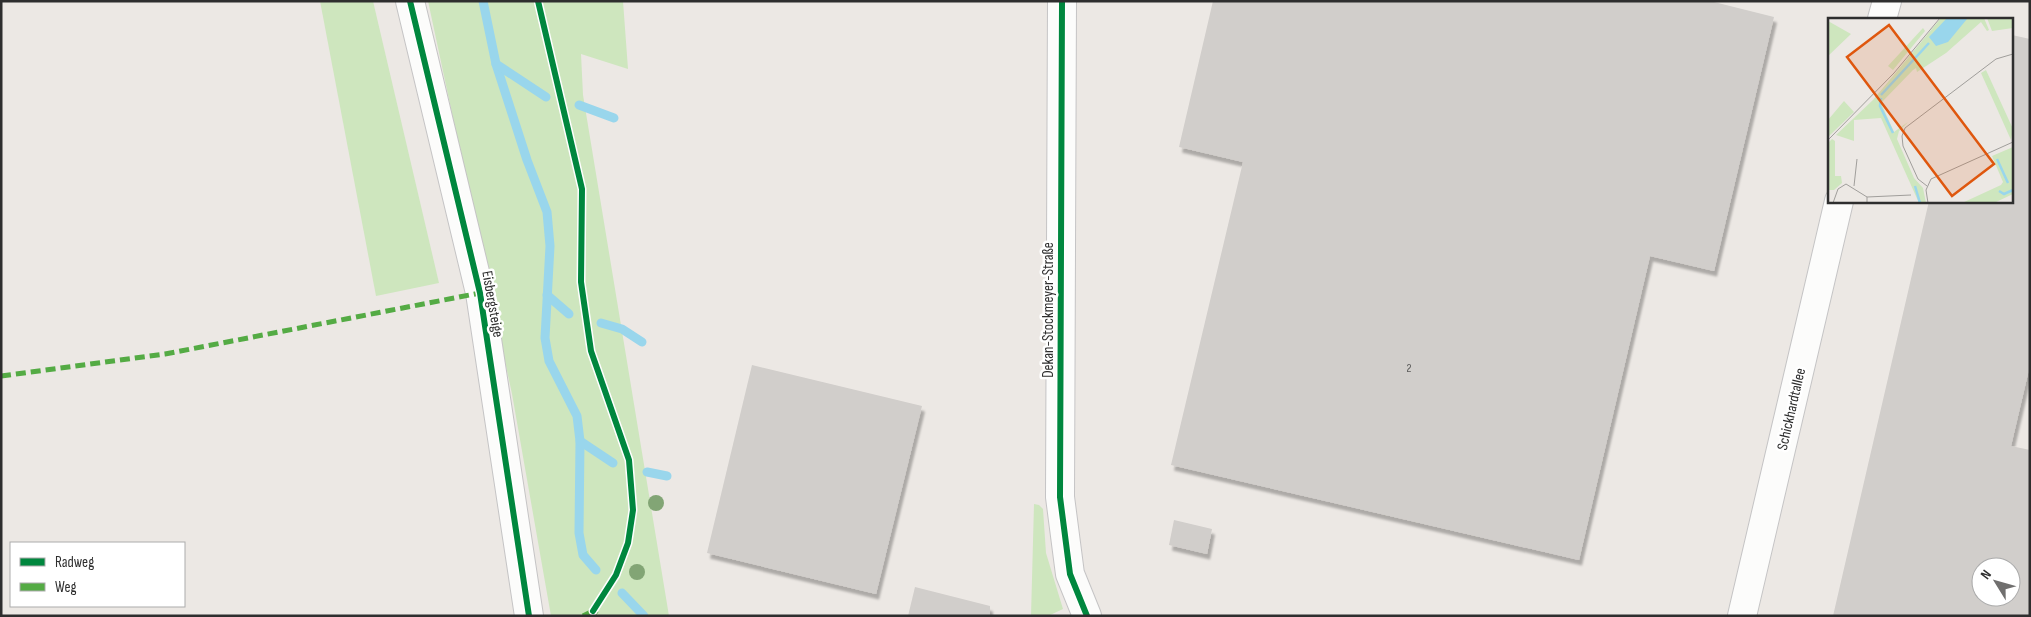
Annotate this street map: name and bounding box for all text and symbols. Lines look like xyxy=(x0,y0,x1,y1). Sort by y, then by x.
inset map xyxy=(1828,18,2014,202)
street label: Dekan-Stockmeyer-Straße xyxy=(1039,242,1058,378)
street label: Eisbergsteige xyxy=(477,269,508,339)
house number: 2 xyxy=(1407,361,1412,376)
street label: Schickhardtallee xyxy=(1773,366,1810,452)
legend xyxy=(10,542,185,607)
text: Radweg xyxy=(55,553,94,572)
north arrow xyxy=(1971,557,2021,607)
text: N xyxy=(1977,566,1995,583)
text: Weg xyxy=(55,578,77,597)

